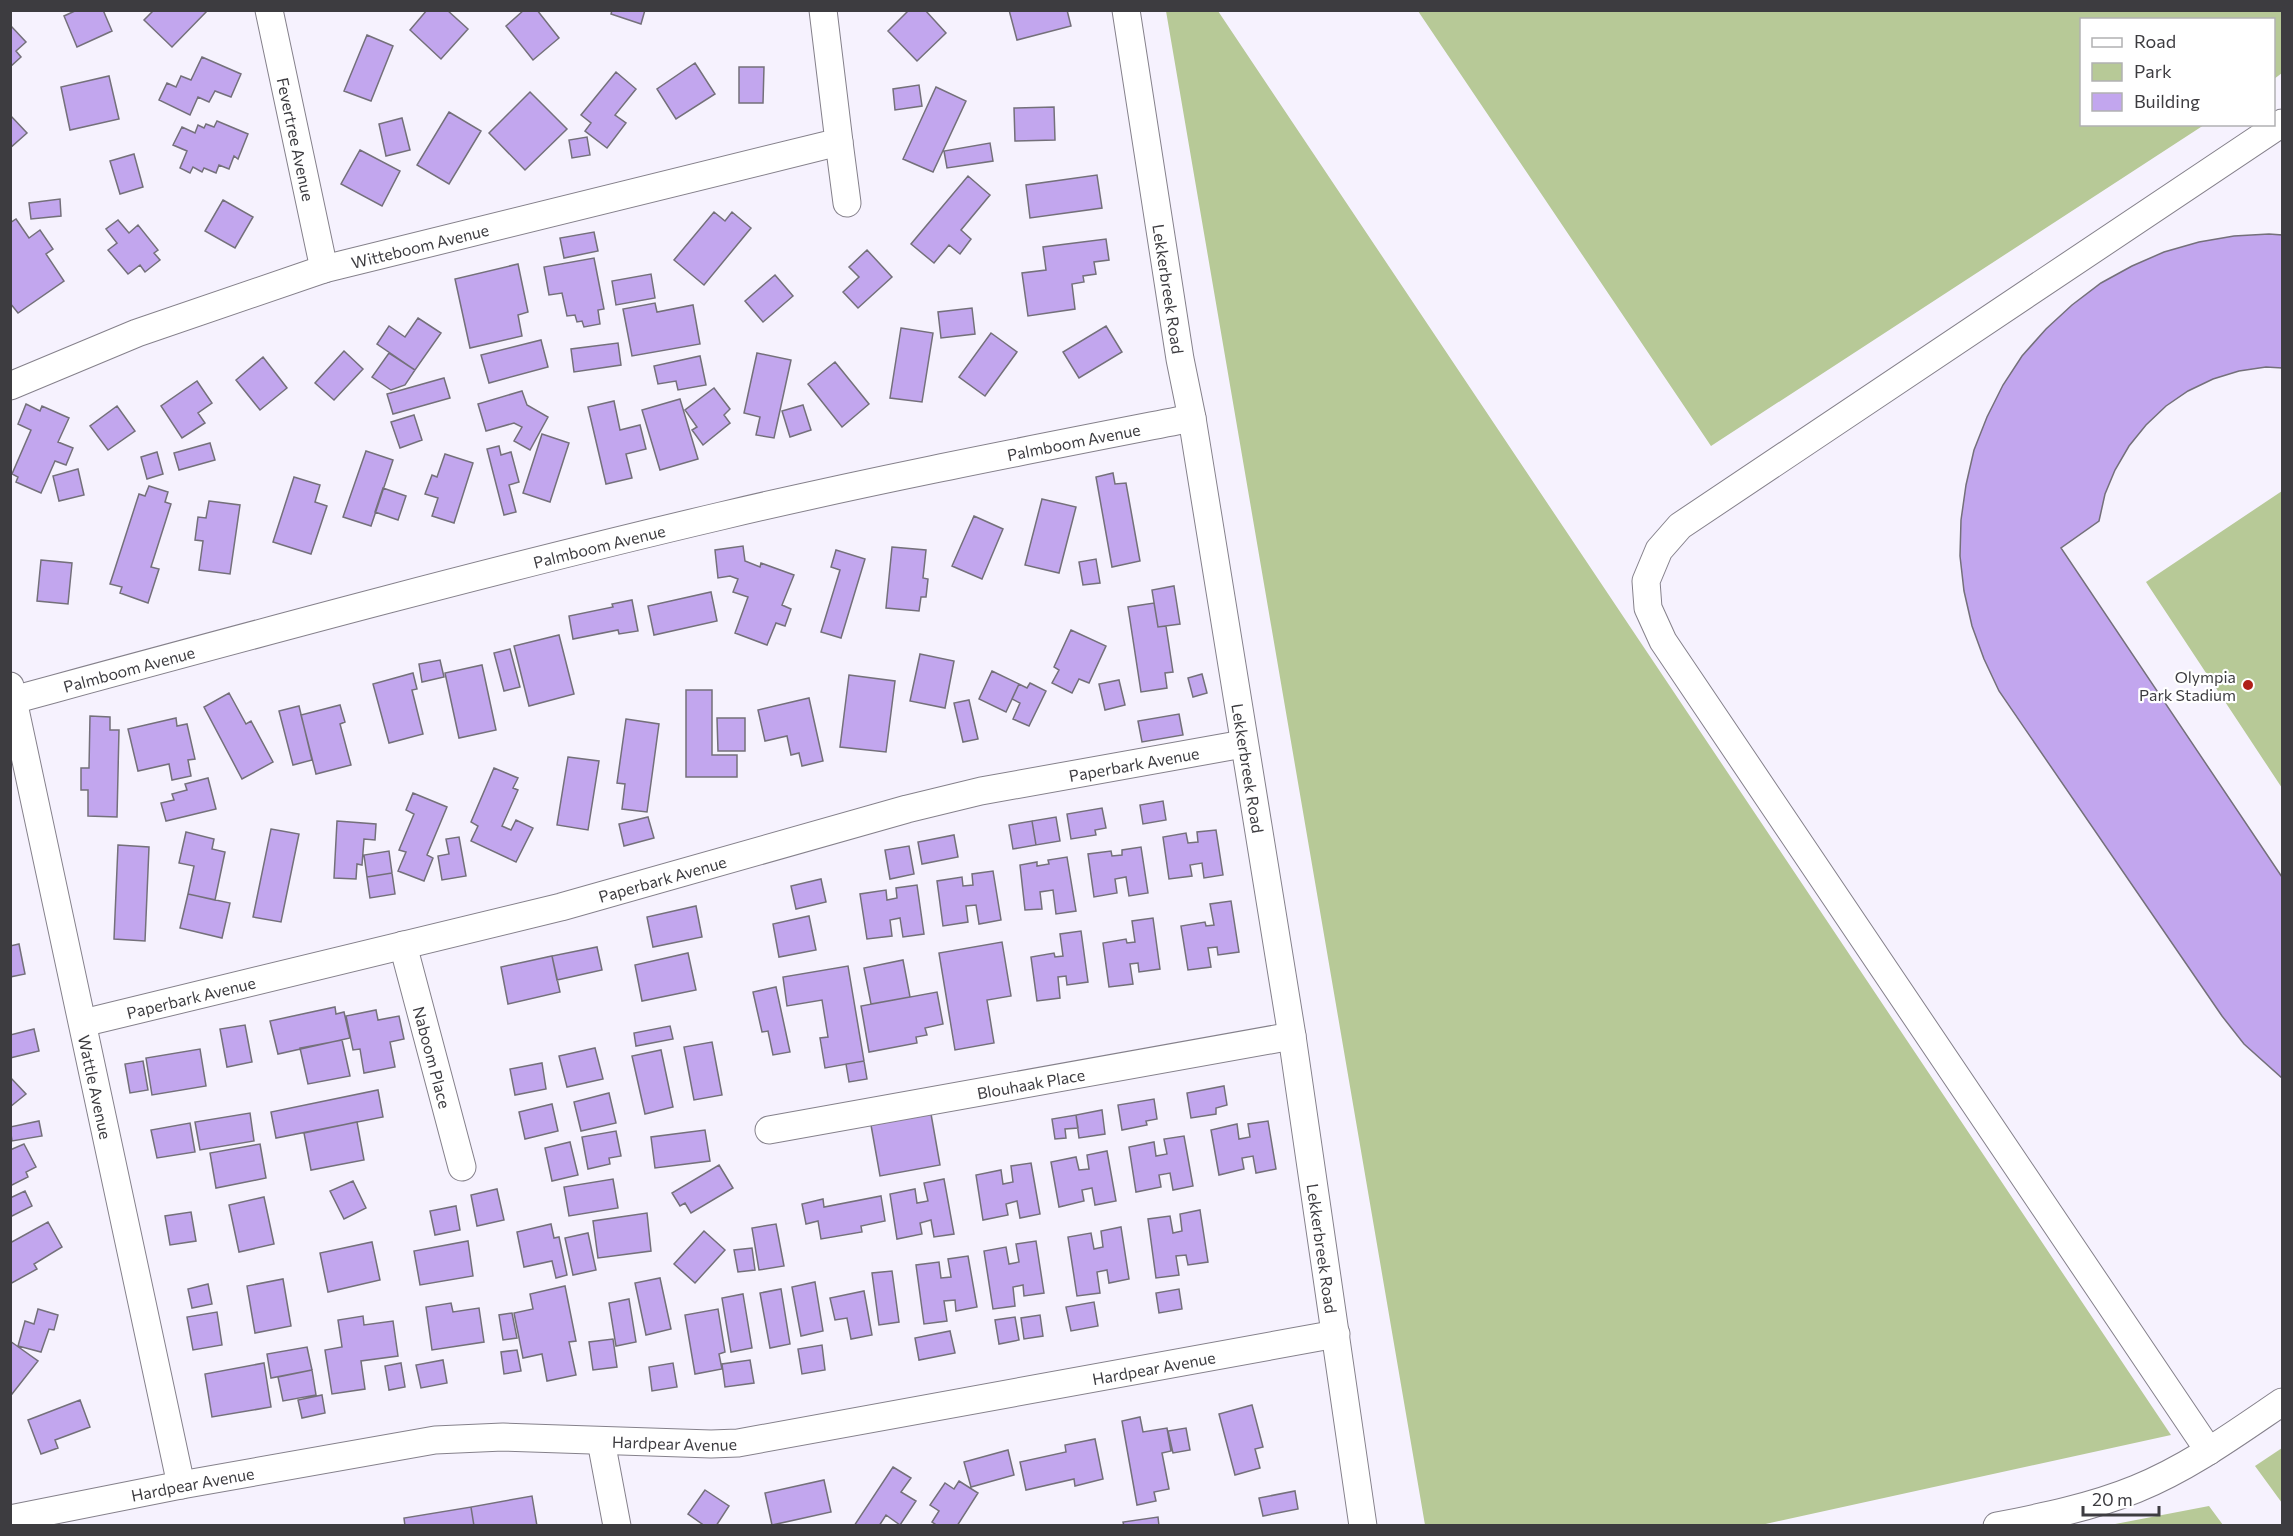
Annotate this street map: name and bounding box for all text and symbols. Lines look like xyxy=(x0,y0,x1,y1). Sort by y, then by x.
legend xyxy=(2080,18,2275,126)
text: Road xyxy=(2134,30,2176,52)
text: Park xyxy=(2134,60,2172,82)
street label: Fevertree Avenue xyxy=(274,76,319,203)
text: Building xyxy=(2134,90,2200,112)
street label: Witteboom Avenue xyxy=(349,219,491,271)
street label: Lekkerbreek Road xyxy=(1150,222,1189,355)
street label: Palmboom Avenue xyxy=(1005,419,1142,464)
street label: Palmboom Avenue xyxy=(531,520,667,571)
street label: Palmboom Avenue xyxy=(61,642,197,695)
place label: Olympia Park Stadium xyxy=(2139,667,2236,704)
marker: Olympia Park Stadium xyxy=(2241,678,2255,692)
street label: Lekkerbreek Road xyxy=(1229,702,1269,834)
street label: Paperbark Avenue xyxy=(1067,743,1201,785)
street label: Paperbark Avenue xyxy=(596,851,728,905)
street label: Paperbark Avenue xyxy=(124,972,257,1022)
street label: Naboom Place xyxy=(410,1004,455,1110)
street label: Wattle Avenue xyxy=(75,1033,116,1141)
street label: Blouhaak Place xyxy=(975,1064,1086,1102)
street label: Lekkerbreek Road xyxy=(1304,1182,1342,1315)
street label: Hardpear Avenue xyxy=(1090,1347,1217,1388)
street label: Hardpear Avenue xyxy=(612,1431,737,1454)
street label: Hardpear Avenue xyxy=(129,1463,256,1504)
scale bar xyxy=(2083,1479,2160,1517)
text: 20 m xyxy=(2092,1488,2133,1510)

